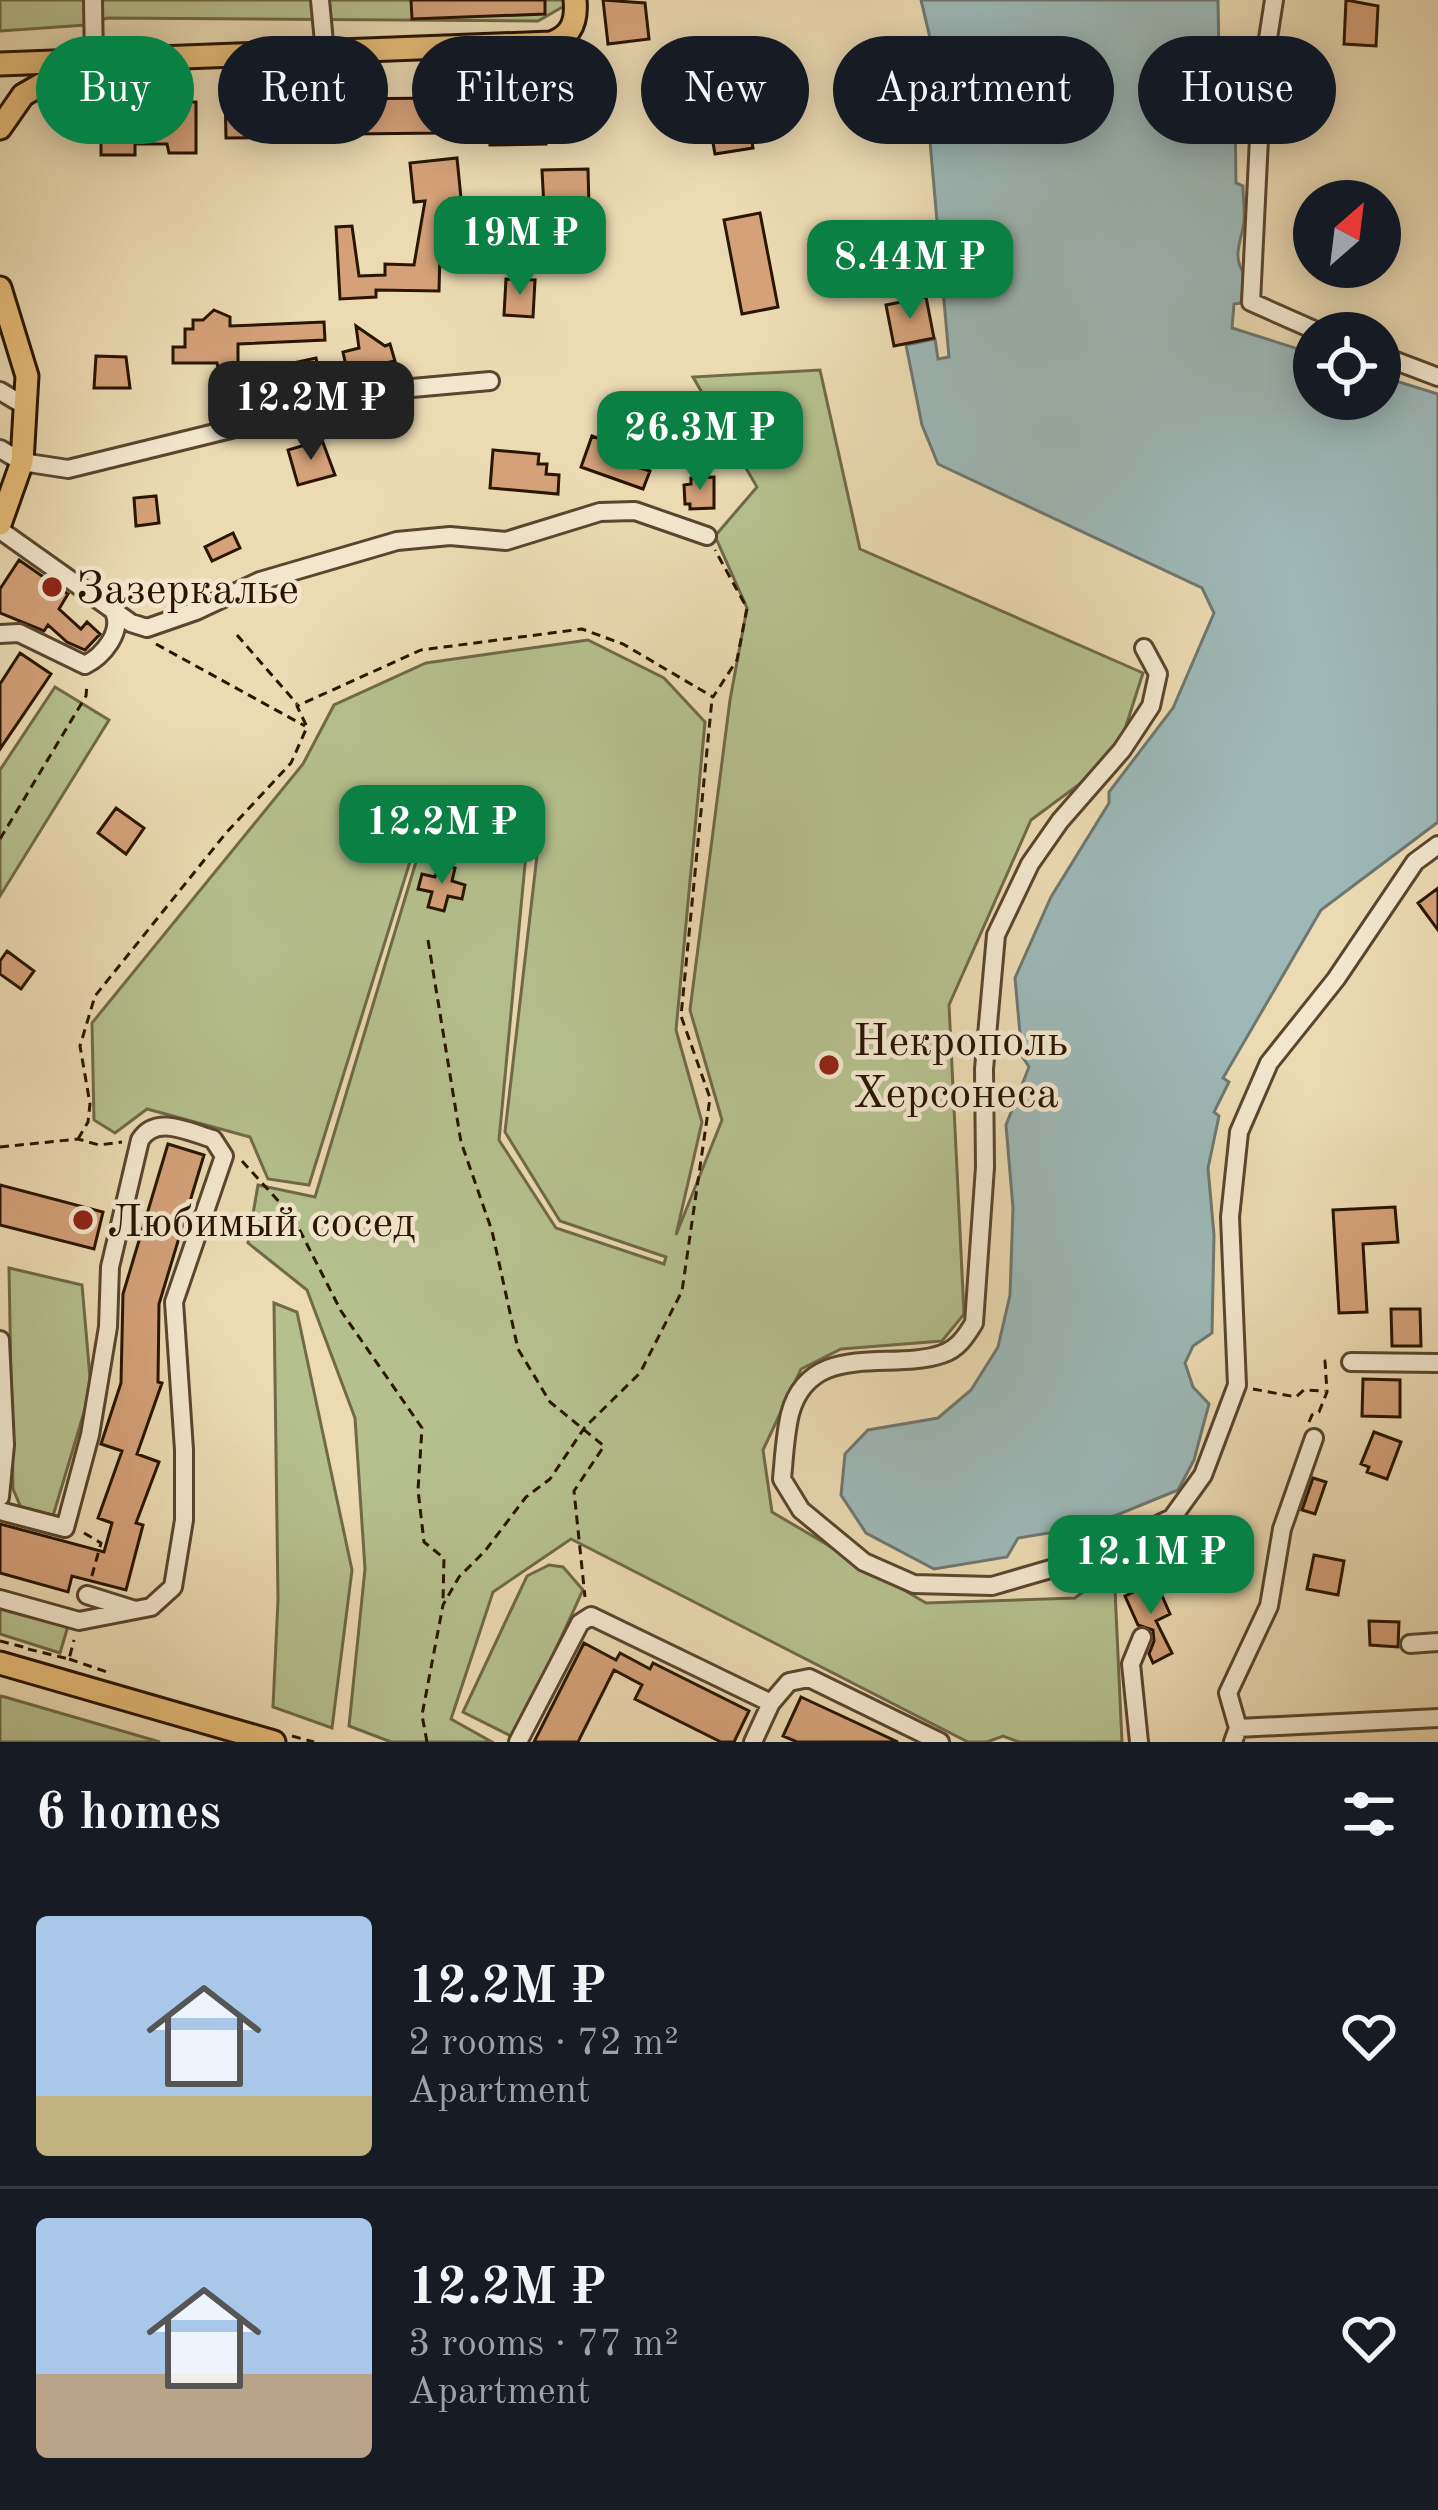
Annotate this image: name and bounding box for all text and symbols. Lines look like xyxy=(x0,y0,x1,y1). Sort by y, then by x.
chip: Buy xyxy=(36,36,194,144)
chip: Rent xyxy=(218,36,388,144)
chip: Filters xyxy=(412,36,617,144)
chip: New xyxy=(641,36,809,144)
chip: Apartment xyxy=(833,36,1114,144)
chip: House xyxy=(1138,36,1336,144)
north arrow xyxy=(1293,180,1401,288)
map controls xyxy=(1293,180,1401,420)
pin: 19M ₽ xyxy=(436,196,604,298)
text: 19M ₽ xyxy=(461,215,579,254)
pin: 8.44M ₽ xyxy=(799,220,1021,322)
text: 8.44M ₽ xyxy=(834,239,986,278)
button: locate xyxy=(1293,312,1401,420)
pin: 12.2M ₽ xyxy=(200,361,422,463)
text: 12.2M ₽ xyxy=(235,380,387,419)
pin: 26.3M ₽ xyxy=(589,391,811,493)
text: 26.3M ₽ xyxy=(624,410,776,449)
place label: Зазеркалье xyxy=(76,569,299,614)
marker: Зазеркалье xyxy=(39,574,65,600)
pin: 12.2M ₽ xyxy=(331,785,553,887)
text: 12.2M ₽ xyxy=(366,804,518,843)
place label: Некрополь Херсонеса xyxy=(853,1021,1068,1118)
marker: Некрополь Херсонеса xyxy=(816,1052,842,1078)
place label: Любимый сосед xyxy=(107,1202,415,1247)
marker: Любимый сосед xyxy=(70,1207,96,1233)
pin: 12.1M ₽ xyxy=(1040,1515,1262,1617)
text: 12.1M ₽ xyxy=(1075,1534,1227,1573)
icon: filters xyxy=(1336,1781,1402,1847)
text: 6 homes xyxy=(36,1789,221,1840)
text: 12.2M ₽ xyxy=(408,1963,607,2014)
icon: home xyxy=(132,1964,276,2108)
icon: heart xyxy=(1336,2003,1402,2069)
text: 2 rooms · 72 m² xyxy=(408,2024,679,2063)
text: Apartment xyxy=(408,2072,591,2111)
text: 12.2M ₽ xyxy=(408,2264,607,2315)
icon: home xyxy=(132,2266,276,2410)
icon: heart xyxy=(1336,2305,1402,2371)
text: 3 rooms · 77 m² xyxy=(408,2325,679,2364)
text: Apartment xyxy=(408,2373,591,2412)

